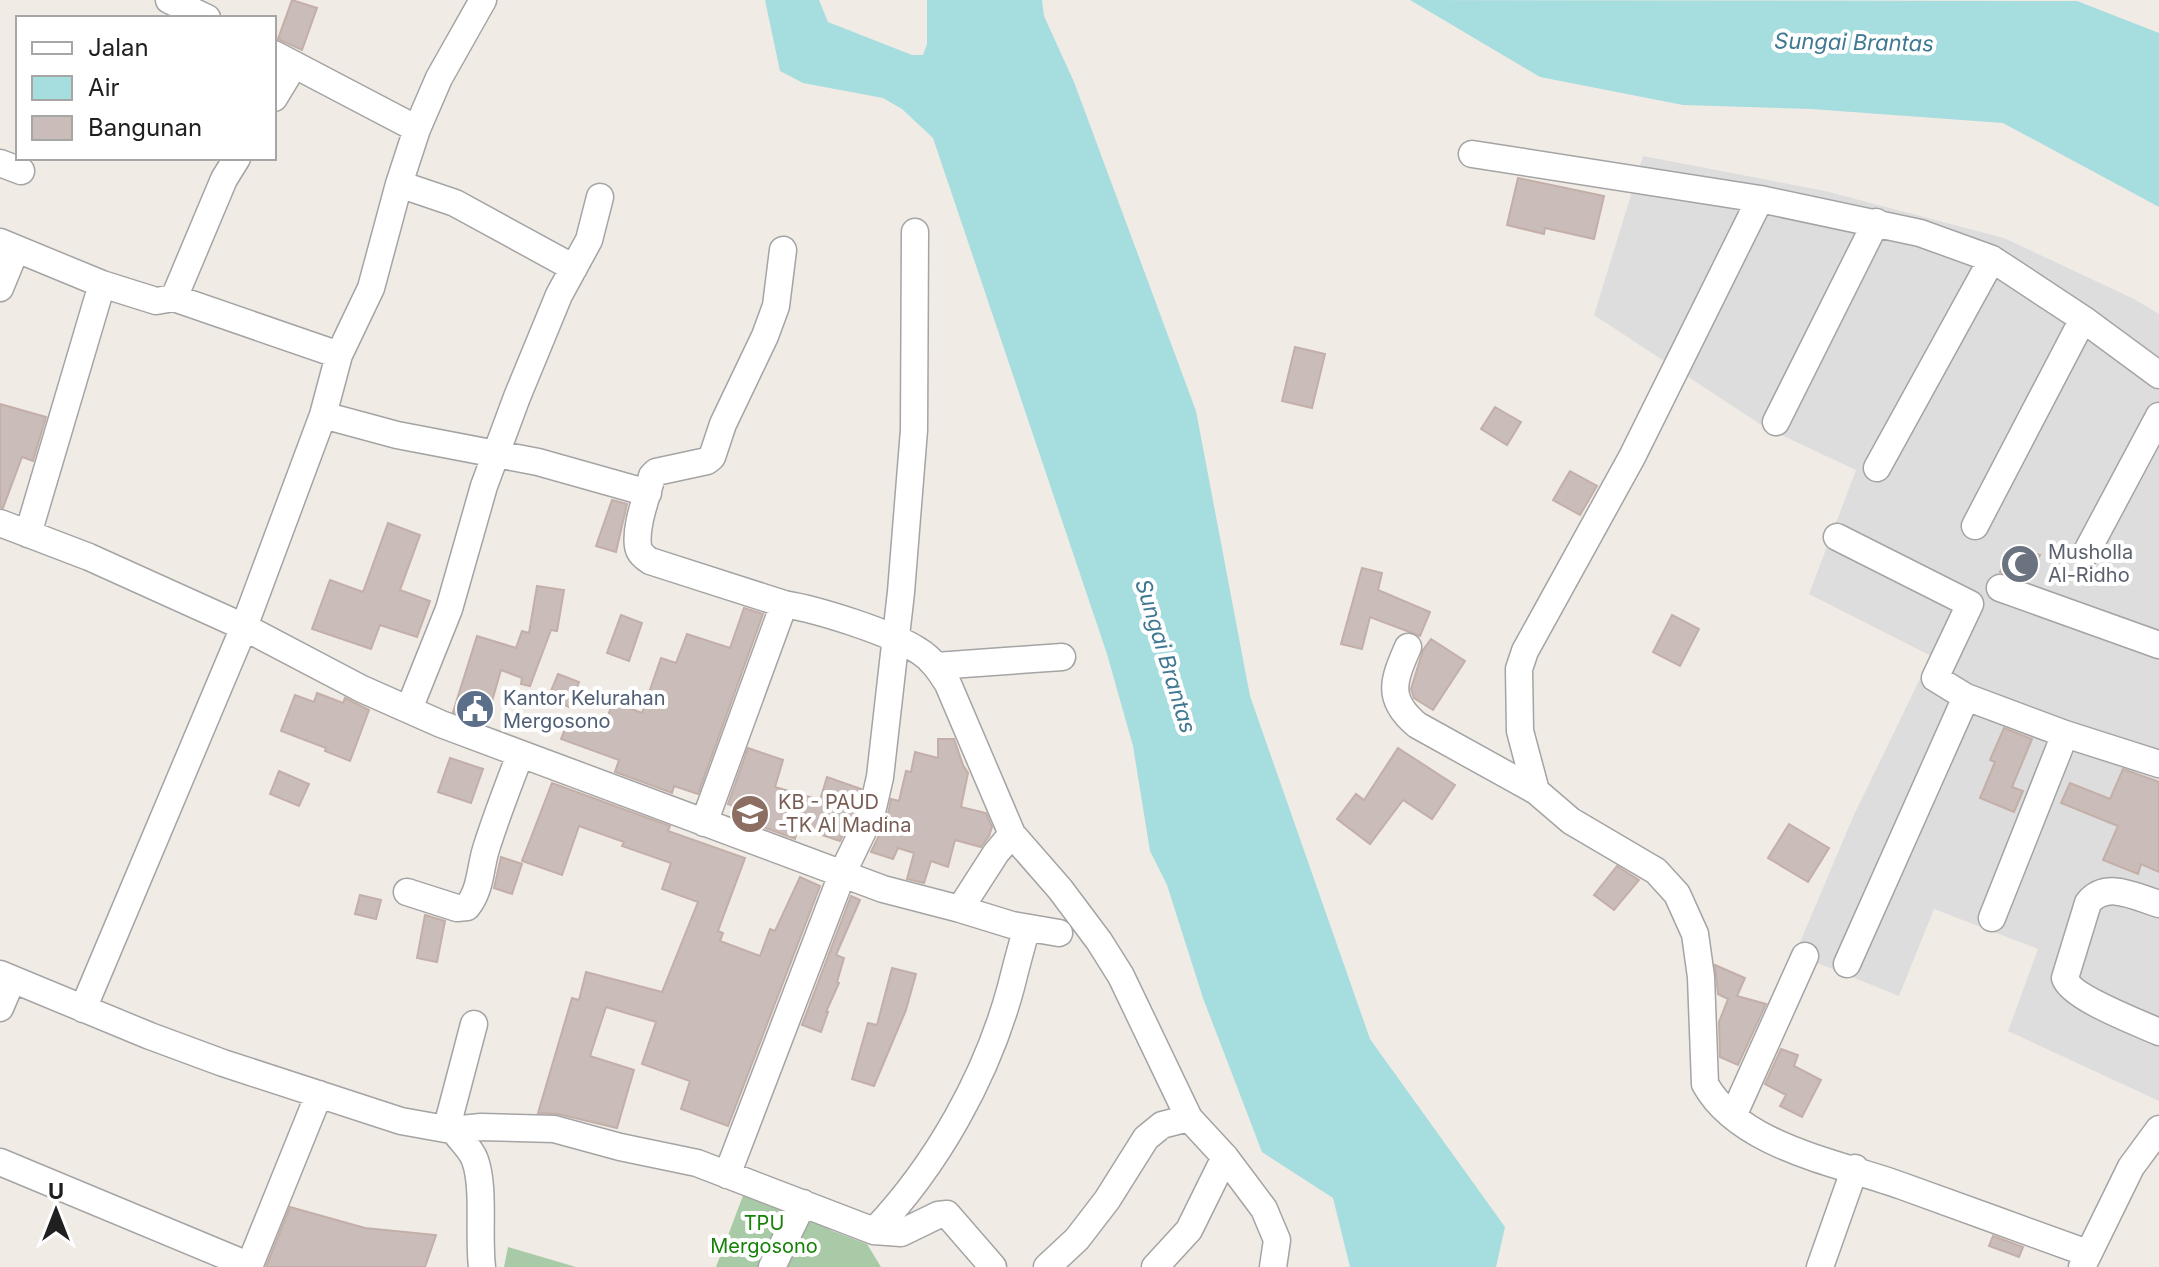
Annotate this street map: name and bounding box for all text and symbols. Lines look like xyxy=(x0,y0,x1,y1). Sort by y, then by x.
legend xyxy=(16,16,276,160)
water label: Sungai Brantas xyxy=(1774,28,1934,56)
text: Jalan xyxy=(88,33,149,62)
text: Air xyxy=(88,73,120,102)
text: Bangunan xyxy=(88,113,202,142)
place label: Musholla Al-Ridho xyxy=(2048,540,2133,587)
mosque icon: Musholla Al-Ridho xyxy=(1999,543,2041,585)
water label: Sungai Brantas xyxy=(1130,576,1202,736)
place label: Kantor Kelurahan Mergosono xyxy=(503,686,666,733)
public building icon: Kantor Kelurahan Mergosono xyxy=(454,688,496,730)
place label: KB - PAUD -TK Al Madina xyxy=(778,790,911,837)
school or university icon: KB - PAUD -TK Al Madina xyxy=(729,793,771,835)
north arrow xyxy=(16,1171,96,1251)
text: U xyxy=(48,1178,64,1204)
park label: TPU Mergosono xyxy=(710,1211,818,1258)

